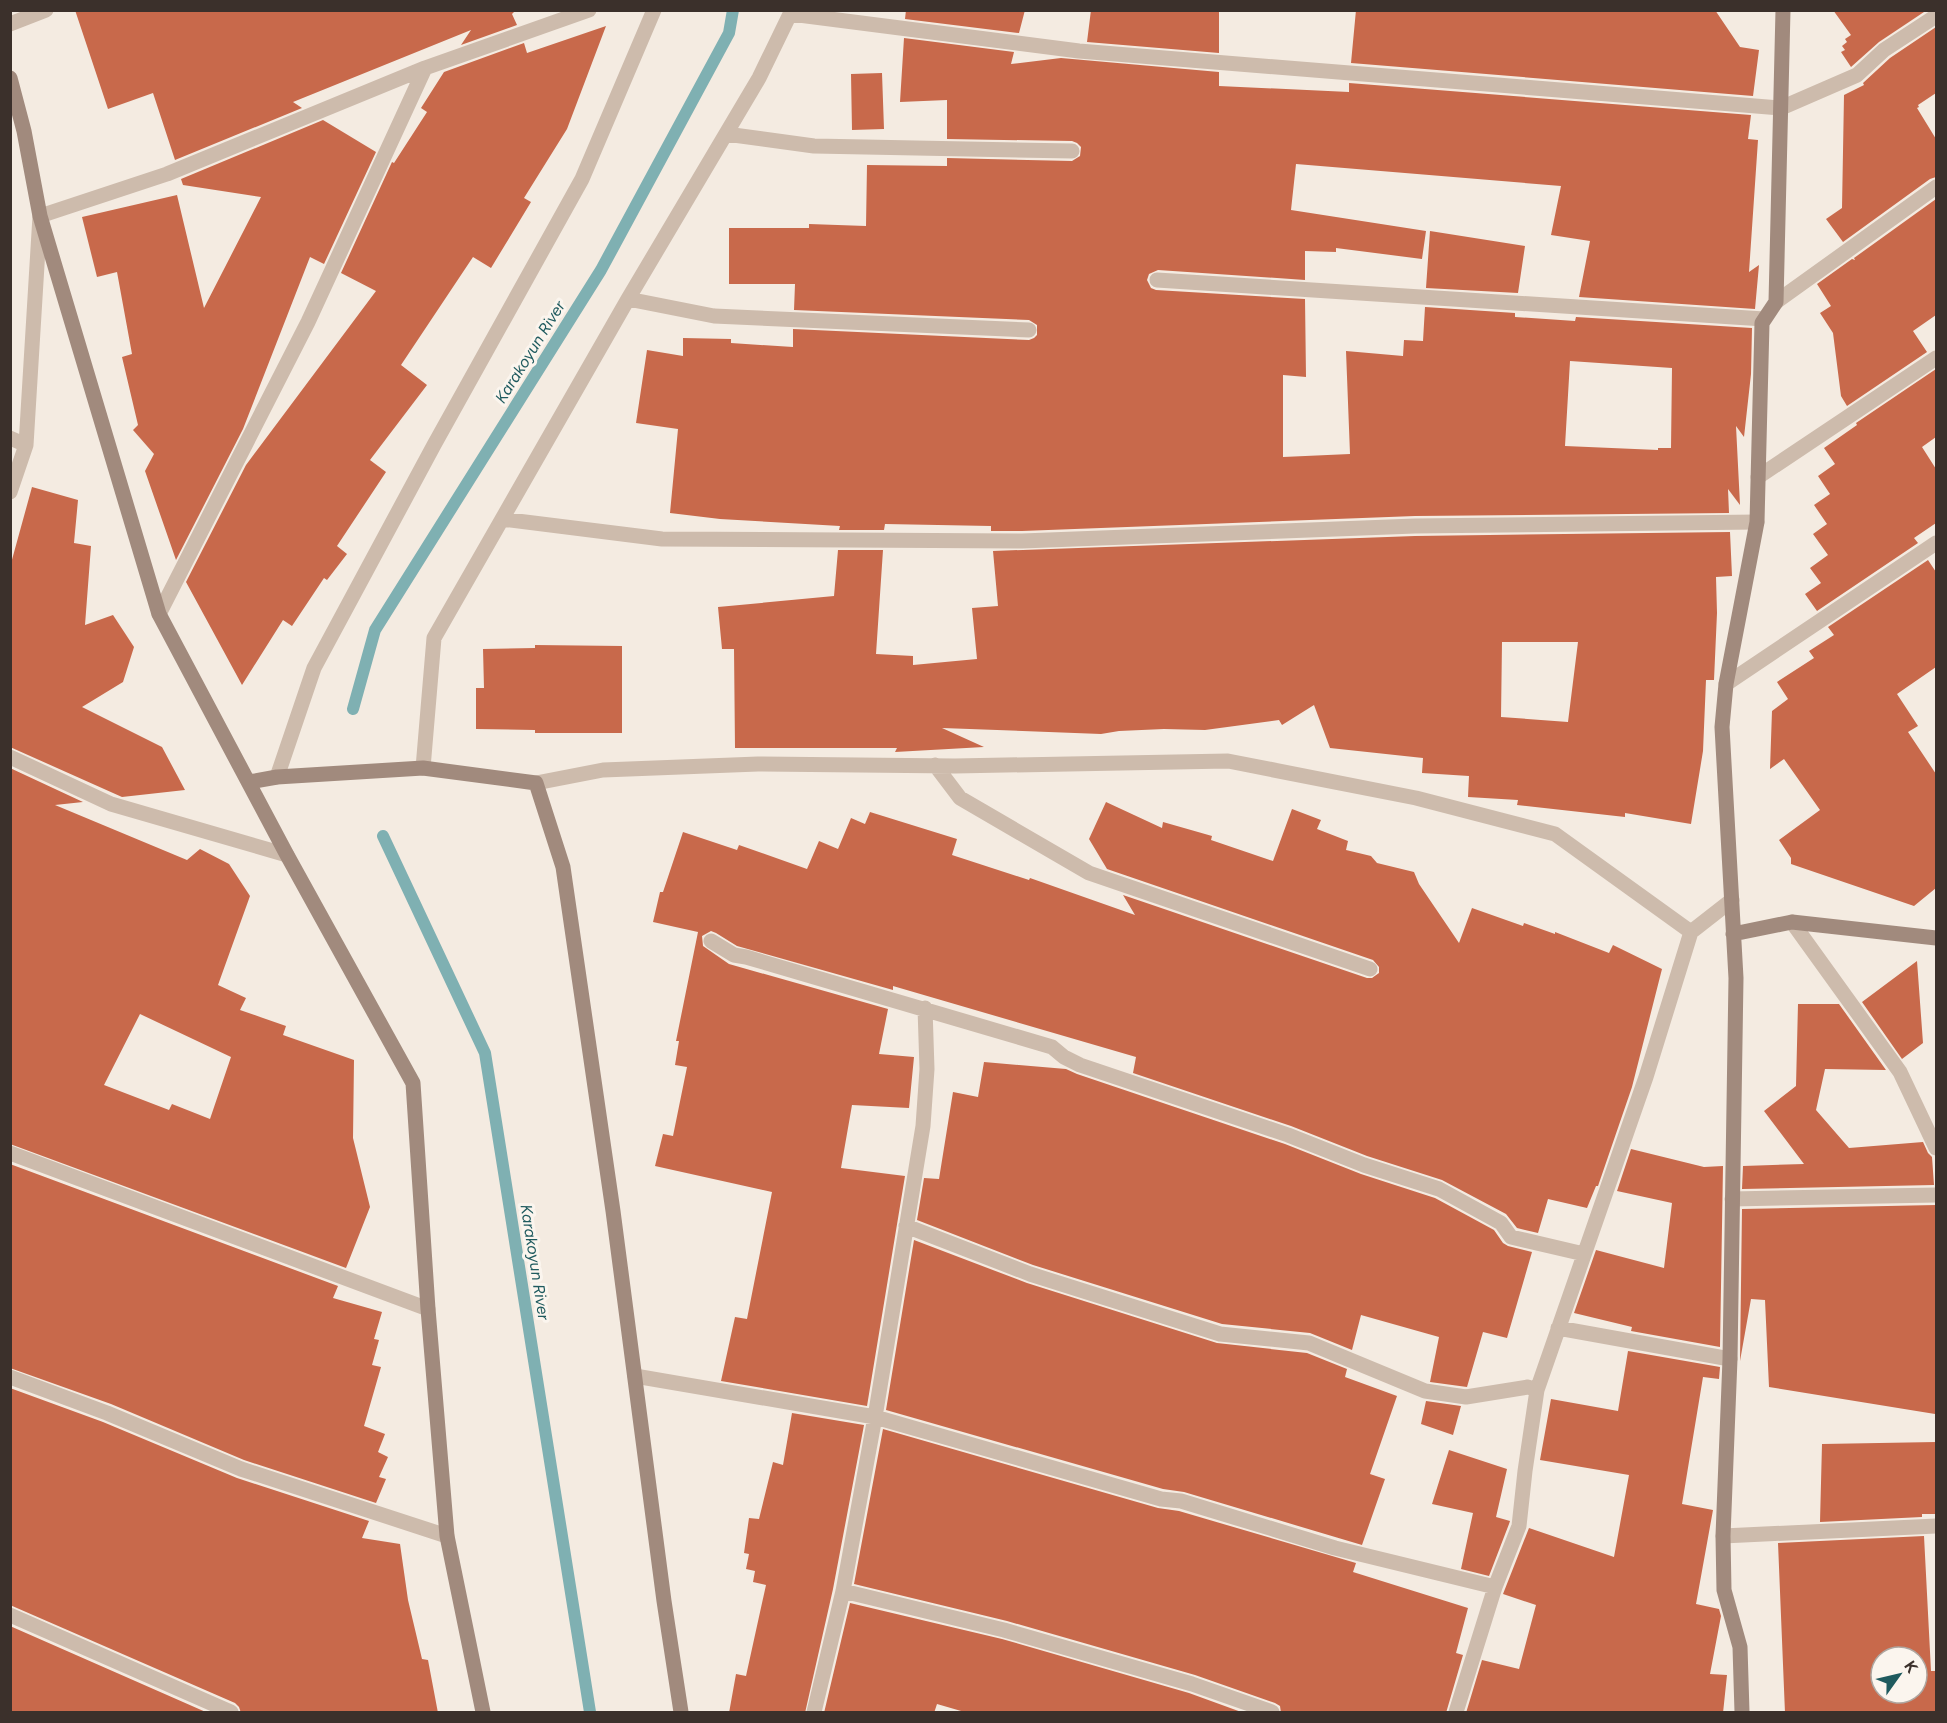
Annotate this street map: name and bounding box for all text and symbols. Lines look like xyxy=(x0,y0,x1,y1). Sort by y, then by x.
water label: Karakoyun River xyxy=(491,297,569,407)
water label: Karakoyun River xyxy=(516,1203,554,1322)
north arrow xyxy=(1869,1645,1929,1705)
text: K xyxy=(1900,1657,1922,1677)

